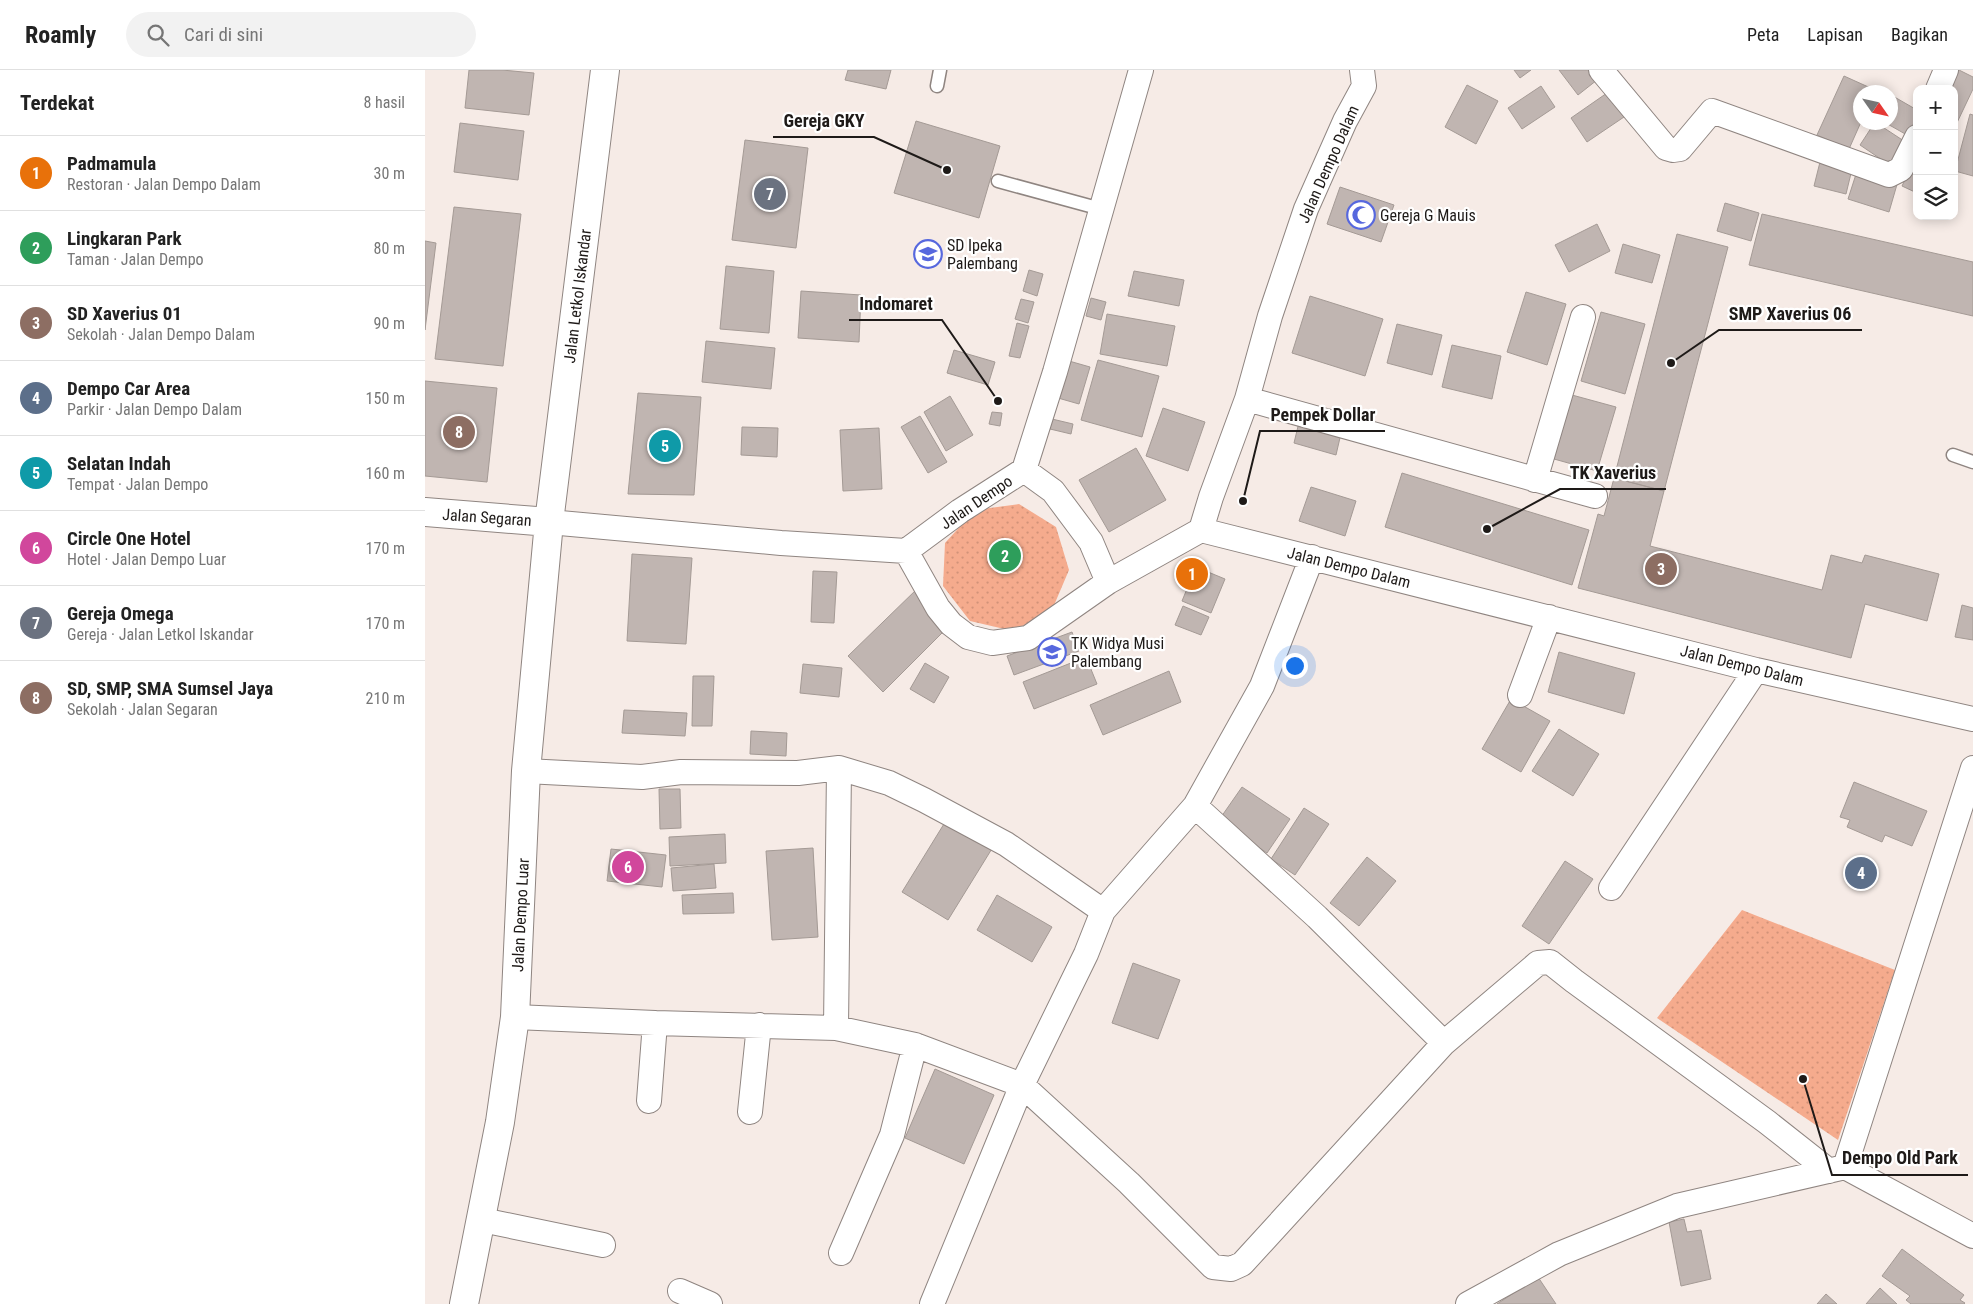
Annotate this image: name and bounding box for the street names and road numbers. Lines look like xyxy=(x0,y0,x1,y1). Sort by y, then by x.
street label: Jalan Dempo Dalam xyxy=(1294,103,1363,226)
street label: Jalan Letkol Iskandar xyxy=(560,228,595,364)
street label: Jalan Dempo xyxy=(937,471,1016,533)
street label: Jalan Segaran xyxy=(442,505,532,530)
street label: Jalan Dempo Dalam xyxy=(1285,543,1413,592)
street label: Jalan Dempo Dalam xyxy=(1678,641,1806,690)
street label: Jalan Dempo Luar xyxy=(508,857,533,972)

